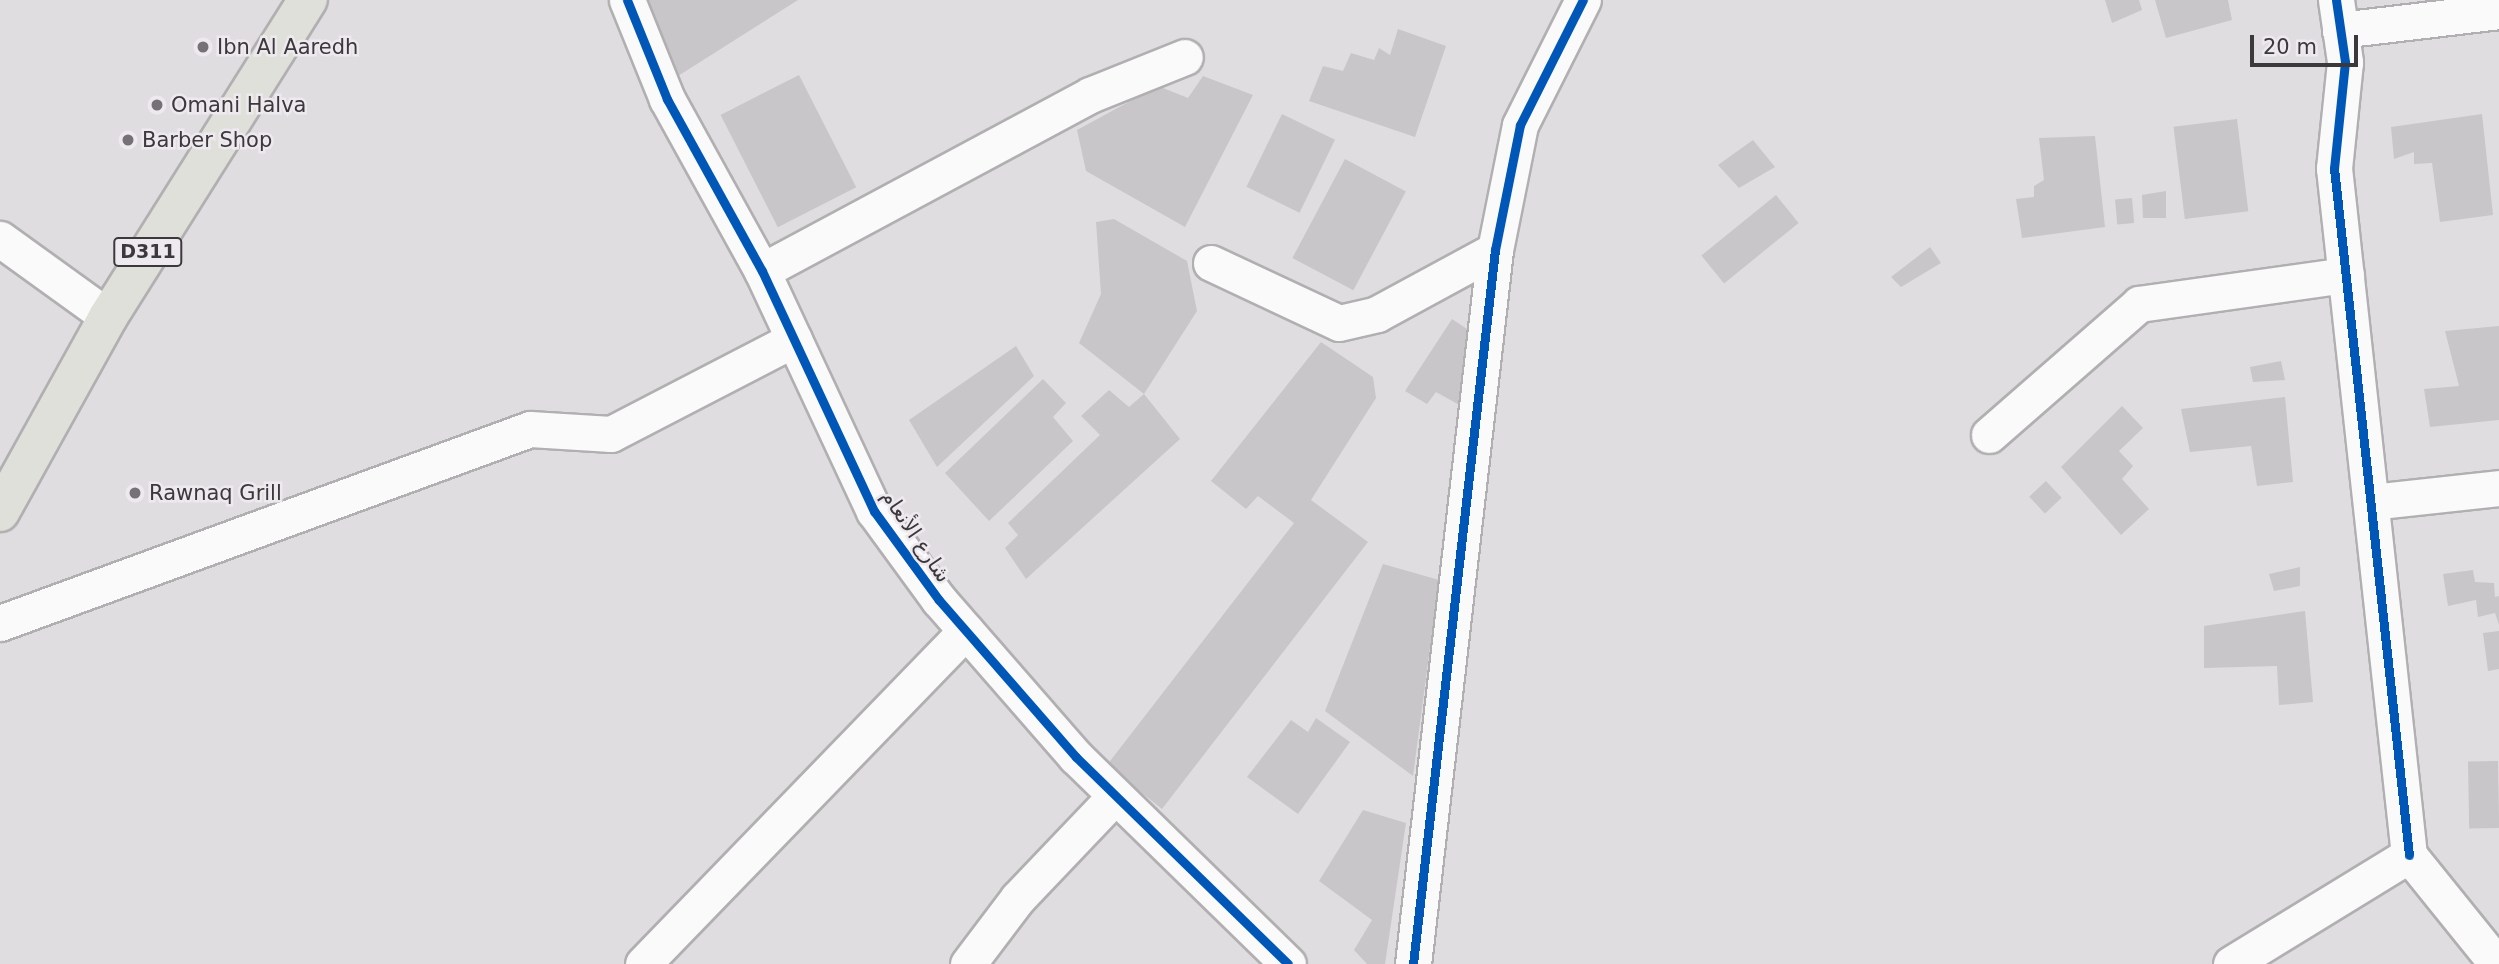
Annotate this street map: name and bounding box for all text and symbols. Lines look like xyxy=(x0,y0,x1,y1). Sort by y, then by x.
scale bar xyxy=(2254,21,2362,65)
place label: Ibn Al Aaredh xyxy=(217,34,358,60)
text: 20 m xyxy=(2263,35,2317,59)
marker: Ibn Al Aaredh xyxy=(195,39,211,55)
place label: Omani Halva xyxy=(171,92,306,118)
marker: Omani Halva xyxy=(149,97,165,113)
place label: Barber Shop xyxy=(142,127,272,153)
marker: Barber Shop xyxy=(120,132,136,148)
road number: D311 xyxy=(113,236,183,268)
place label: Rawnaq Grill xyxy=(149,480,282,506)
marker: Rawnaq Grill xyxy=(127,485,143,501)
street label: شارع الأنعام xyxy=(876,485,956,587)

